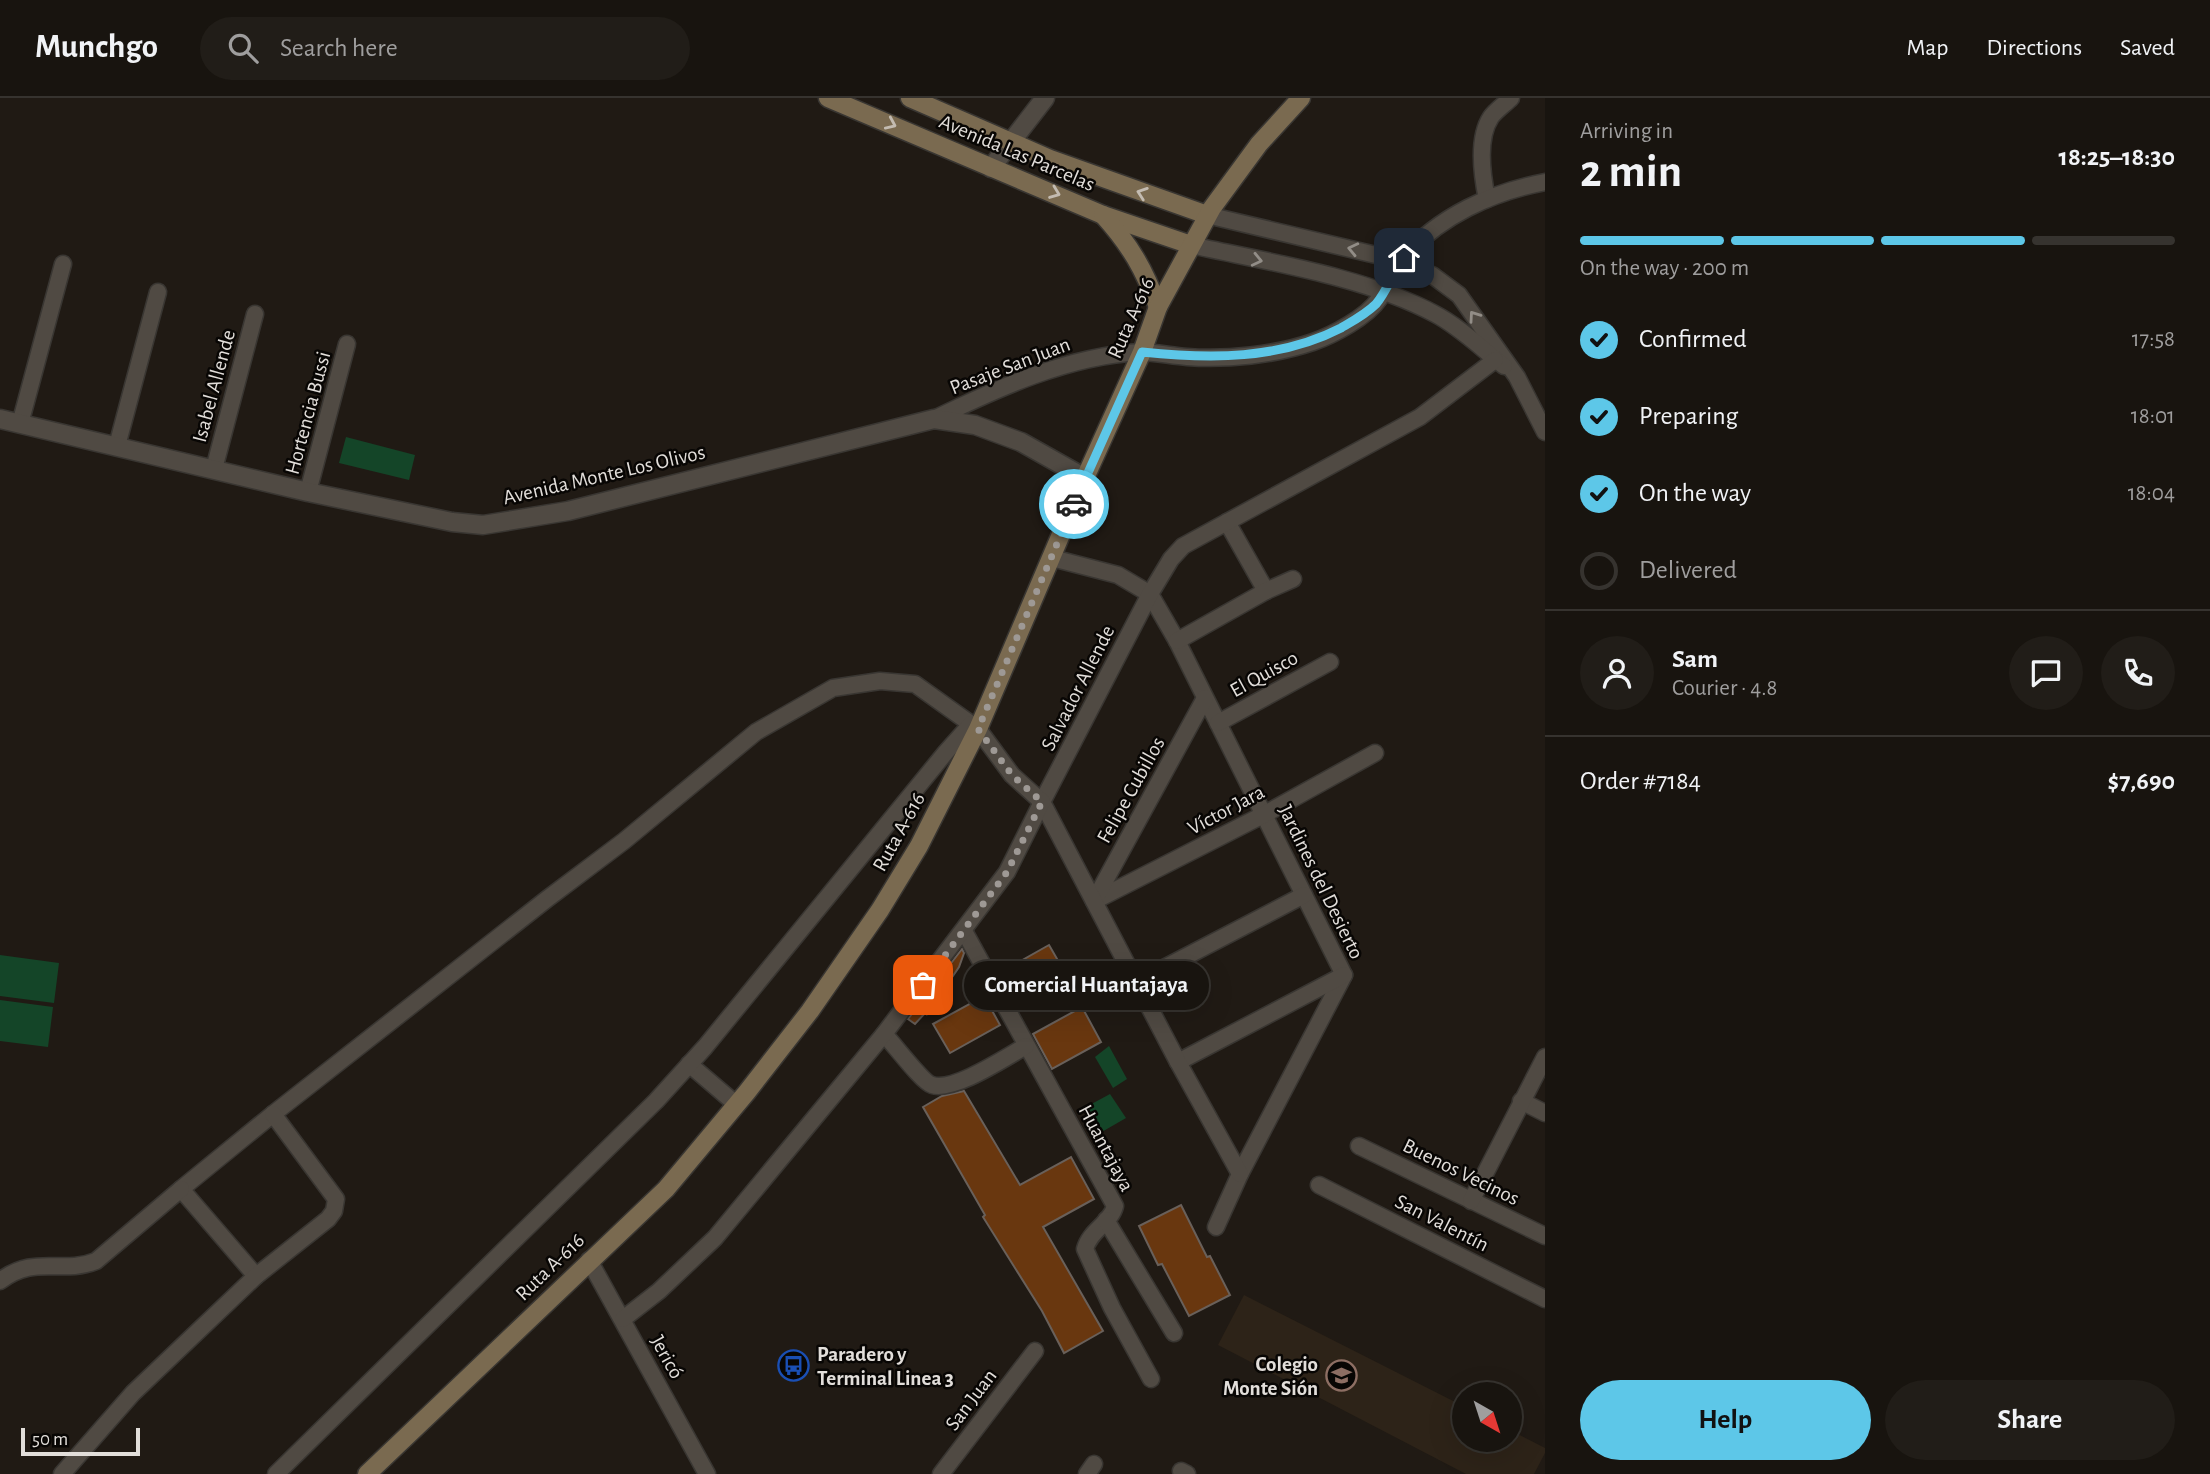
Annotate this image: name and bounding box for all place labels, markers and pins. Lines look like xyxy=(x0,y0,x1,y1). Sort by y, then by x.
pin xyxy=(1374,228,1434,288)
pin xyxy=(893,955,953,1015)
callout: Comercial Huantajaya xyxy=(965,960,1210,1010)
place label: Paradero y Terminal Linea 3 xyxy=(817,1344,954,1389)
bus stop icon: Paradero y Terminal Linea 3 xyxy=(777,1349,811,1383)
place label: Colegio Monte Sión xyxy=(1223,1354,1318,1399)
school or university icon: Colegio Monte Sión xyxy=(1324,1359,1358,1393)

